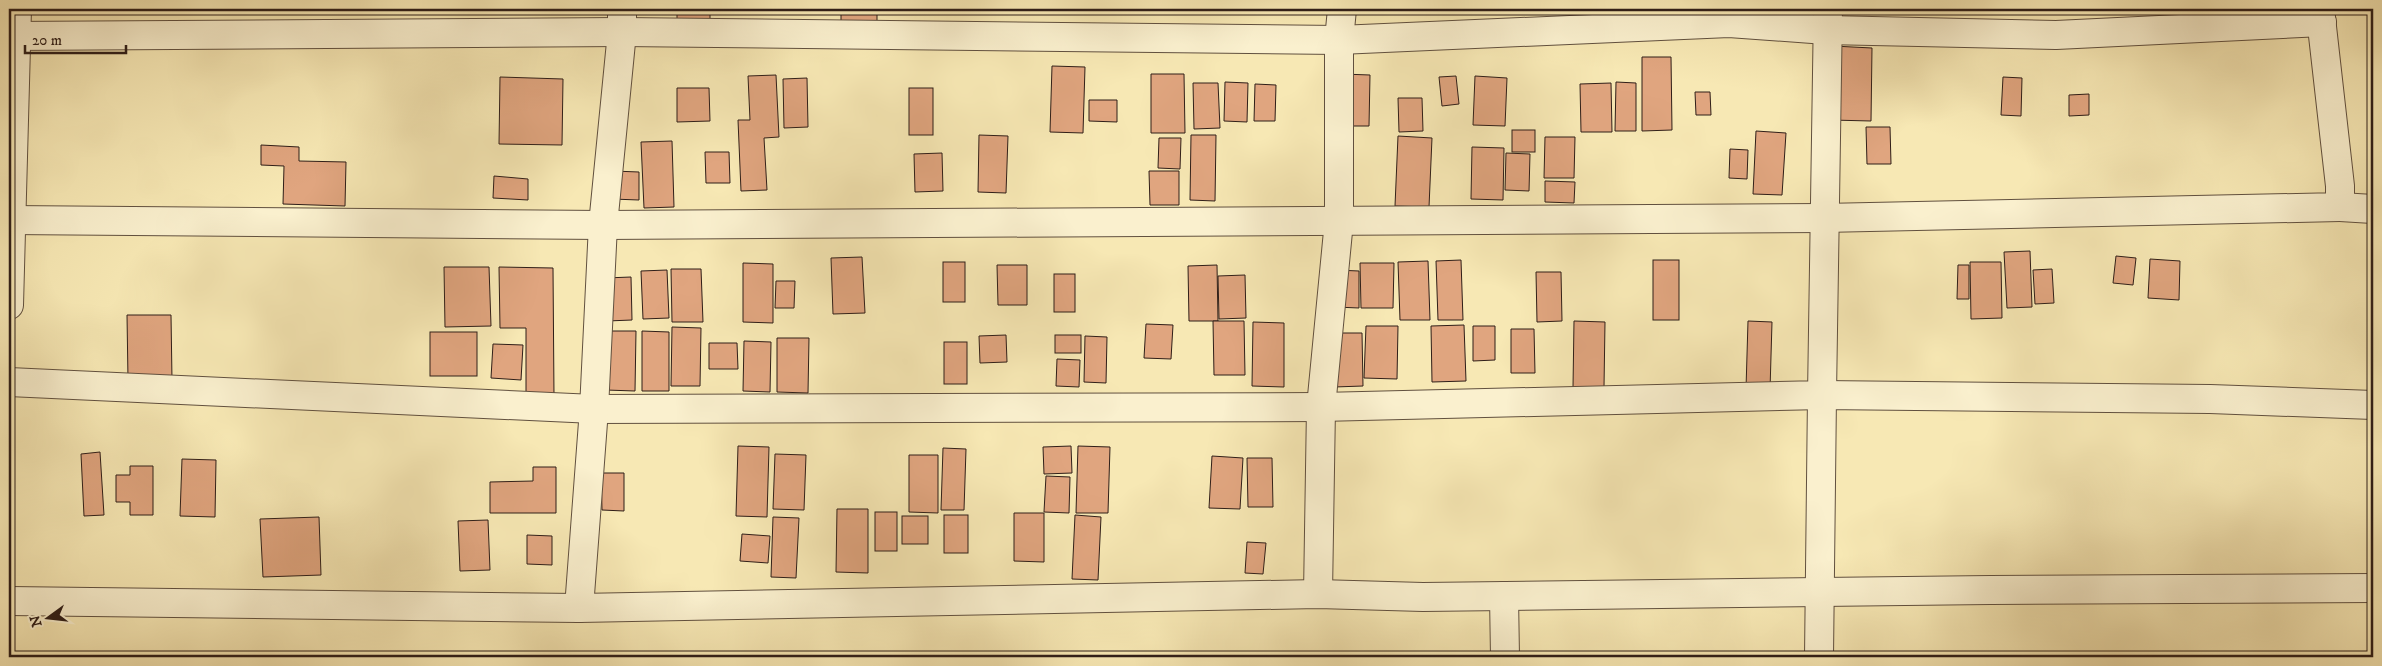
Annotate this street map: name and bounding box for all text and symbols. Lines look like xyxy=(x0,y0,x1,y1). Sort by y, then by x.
scale bar xyxy=(25,22,126,54)
text: 20 m xyxy=(32,31,62,50)
north arrow xyxy=(22,594,72,644)
text: N xyxy=(26,613,47,629)

